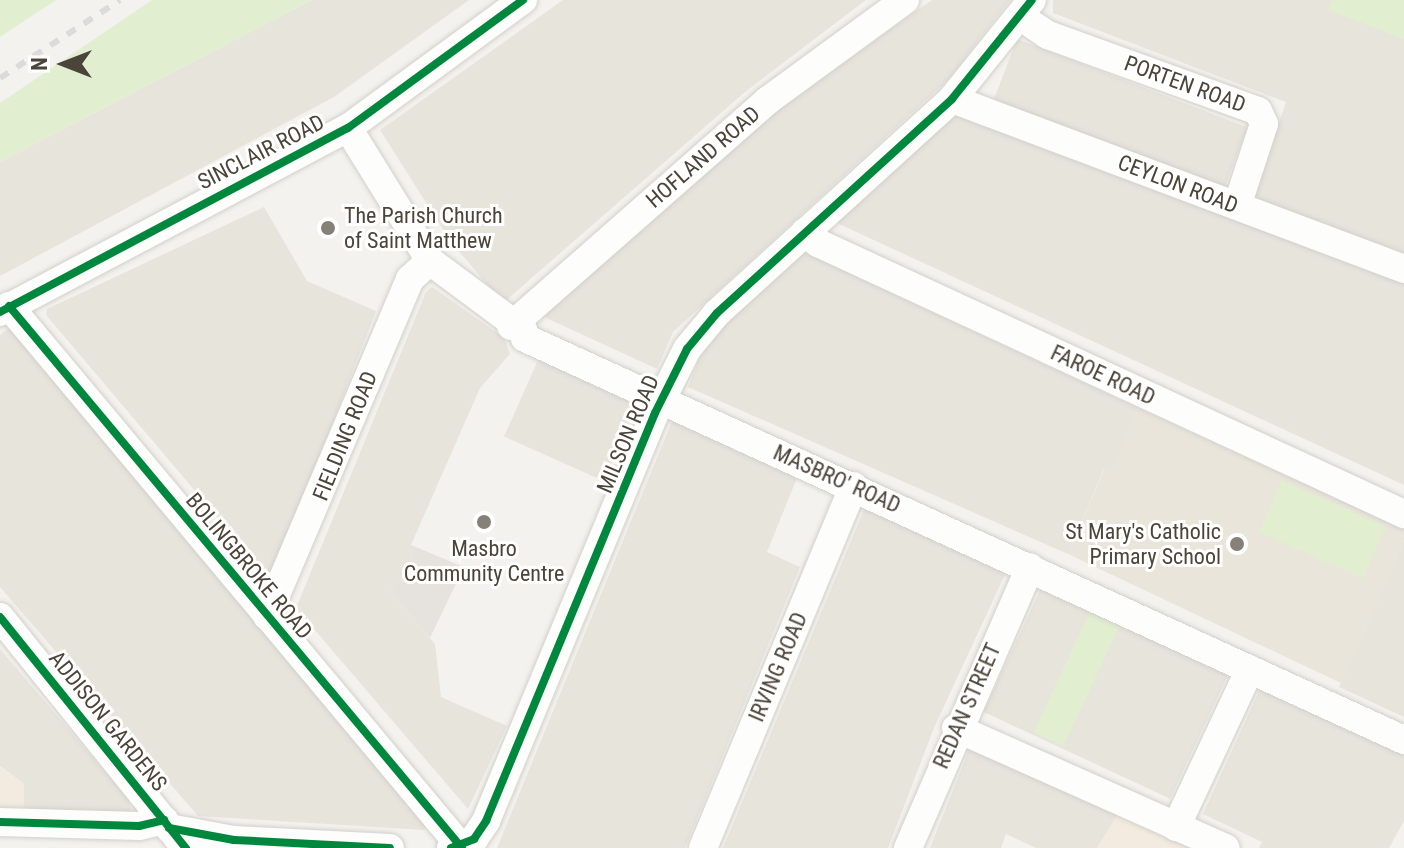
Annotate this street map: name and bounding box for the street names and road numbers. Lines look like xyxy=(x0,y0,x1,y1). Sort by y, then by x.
street label: PORTEN ROAD xyxy=(1121,50,1249,118)
street label: HOFLAND ROAD xyxy=(641,100,765,214)
street label: SINCLAIR ROAD xyxy=(193,109,329,195)
street label: CEYLON ROAD xyxy=(1114,149,1242,219)
street label: FAROE ROAD xyxy=(1047,339,1159,411)
street label: FIELDING ROAD xyxy=(307,367,383,505)
street label: MILSON ROAD xyxy=(591,371,665,497)
street label: MASBRO' ROAD xyxy=(769,439,905,519)
street label: BOLINGBROKE ROAD xyxy=(180,488,318,644)
street label: IRVING ROAD xyxy=(743,608,813,726)
street label: REDAN STREET xyxy=(928,639,1006,773)
street label: ADDISON GARDENS xyxy=(43,646,173,796)

